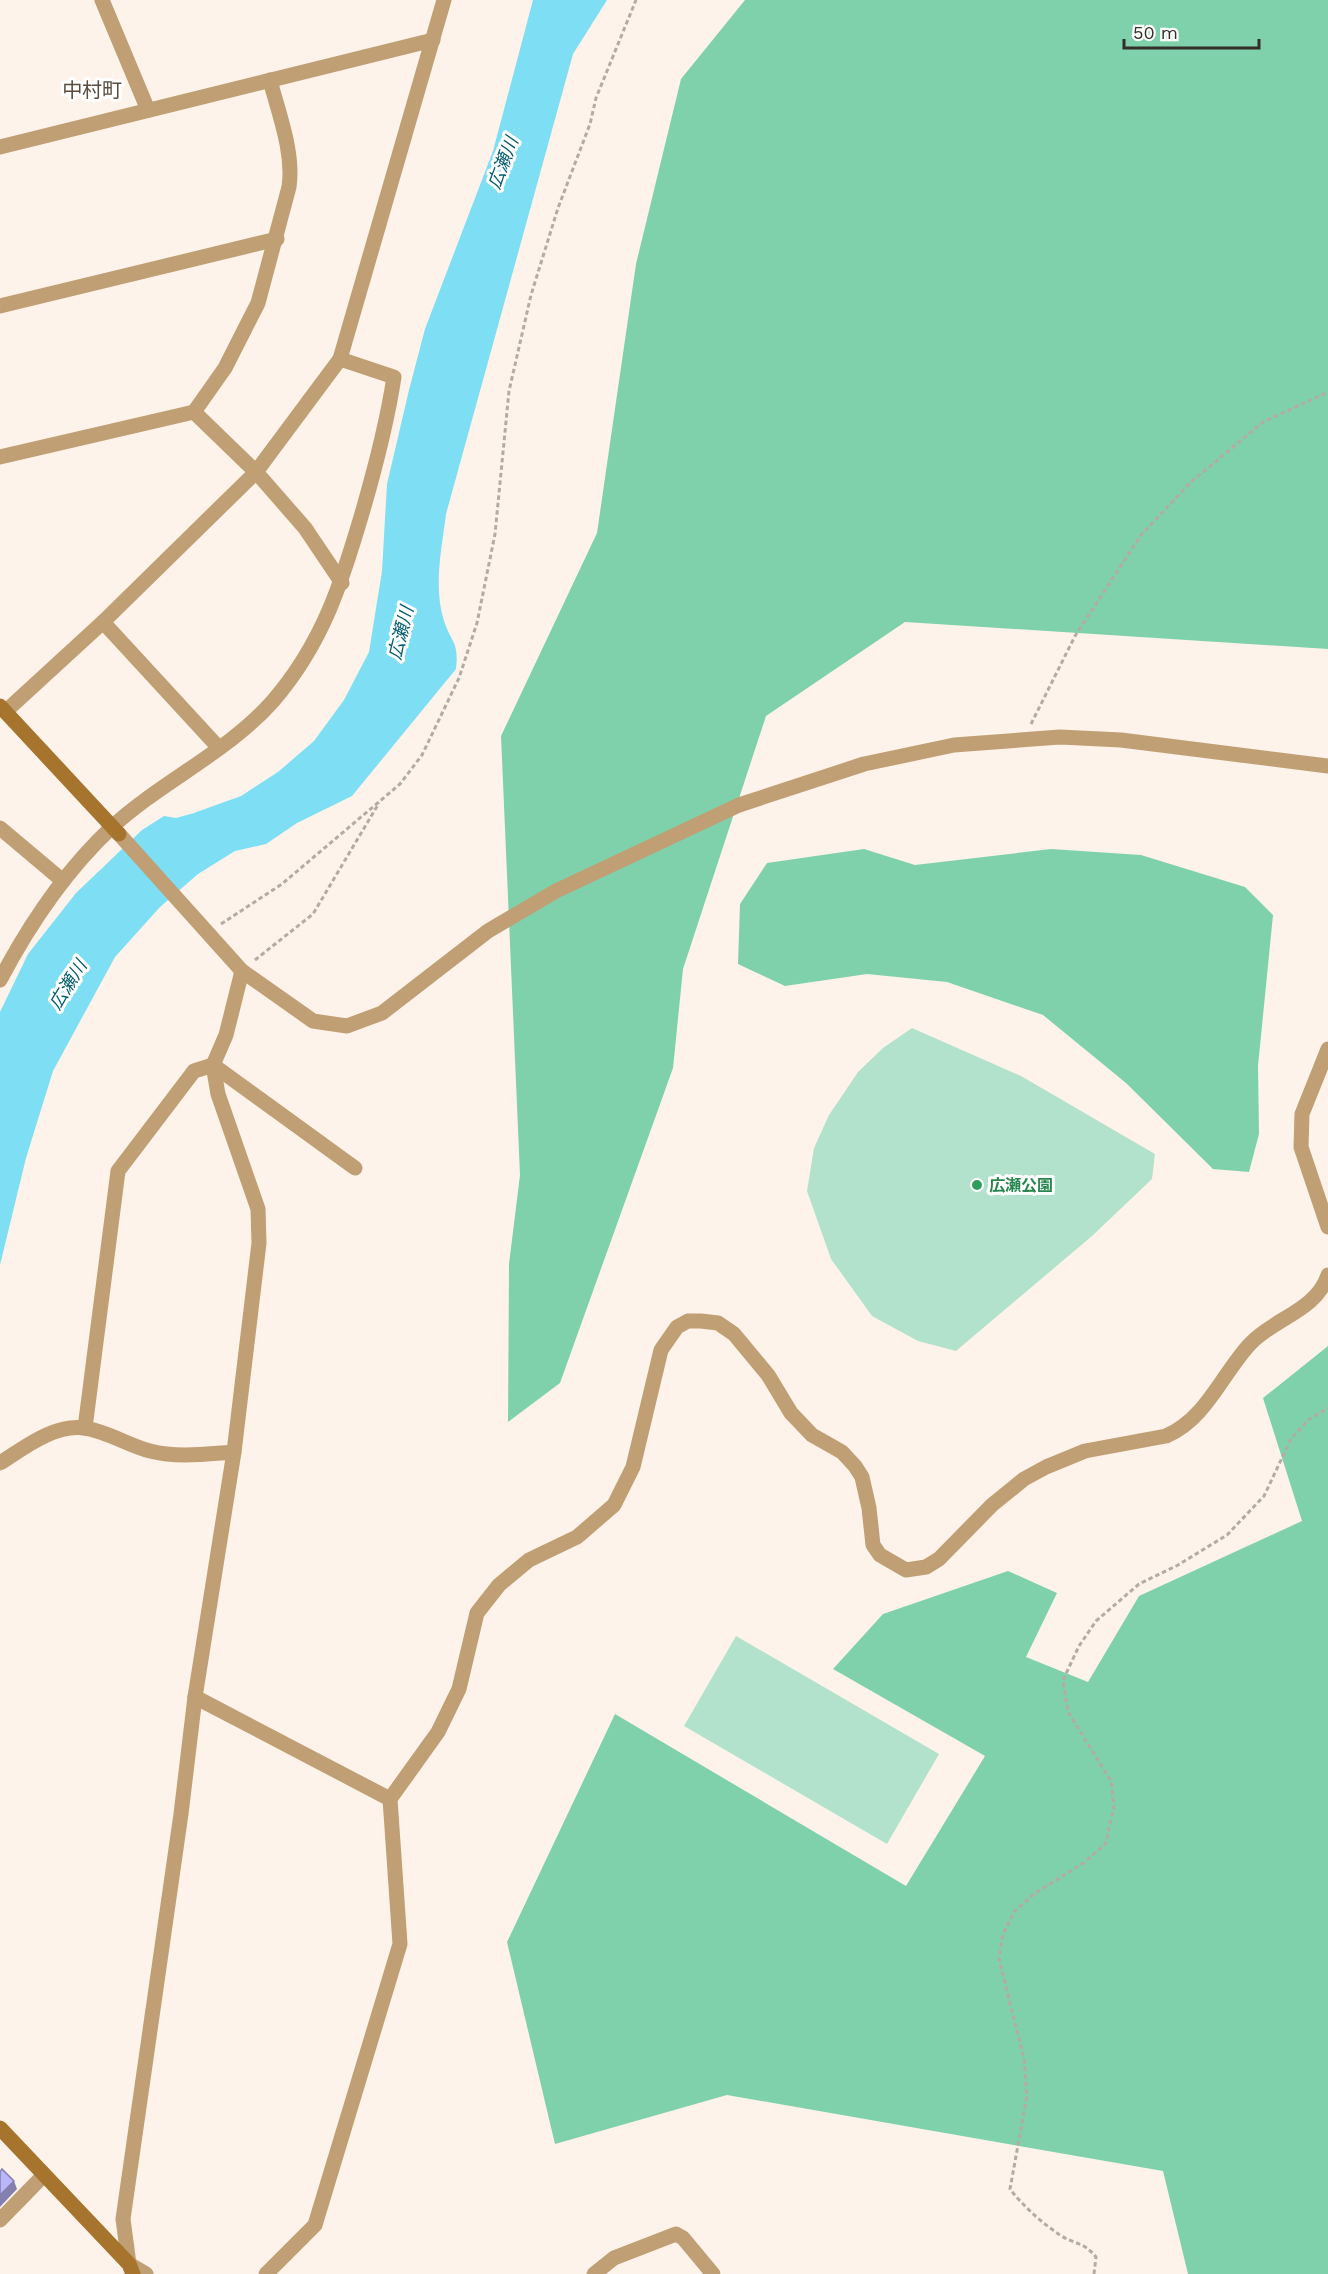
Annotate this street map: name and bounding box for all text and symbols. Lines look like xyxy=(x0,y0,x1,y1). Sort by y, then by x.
scale bar xyxy=(1124,12,1259,50)
text: 50 m xyxy=(1133,22,1178,43)
district label: 中村町 xyxy=(62,78,122,102)
water label: 広瀬川 xyxy=(483,132,523,192)
water label: 広瀬川 xyxy=(384,602,418,662)
water label: 広瀬川 xyxy=(44,955,92,1013)
place label: 広瀬公園 xyxy=(989,1176,1053,1195)
marker: 広瀬公園 xyxy=(970,1178,984,1192)

